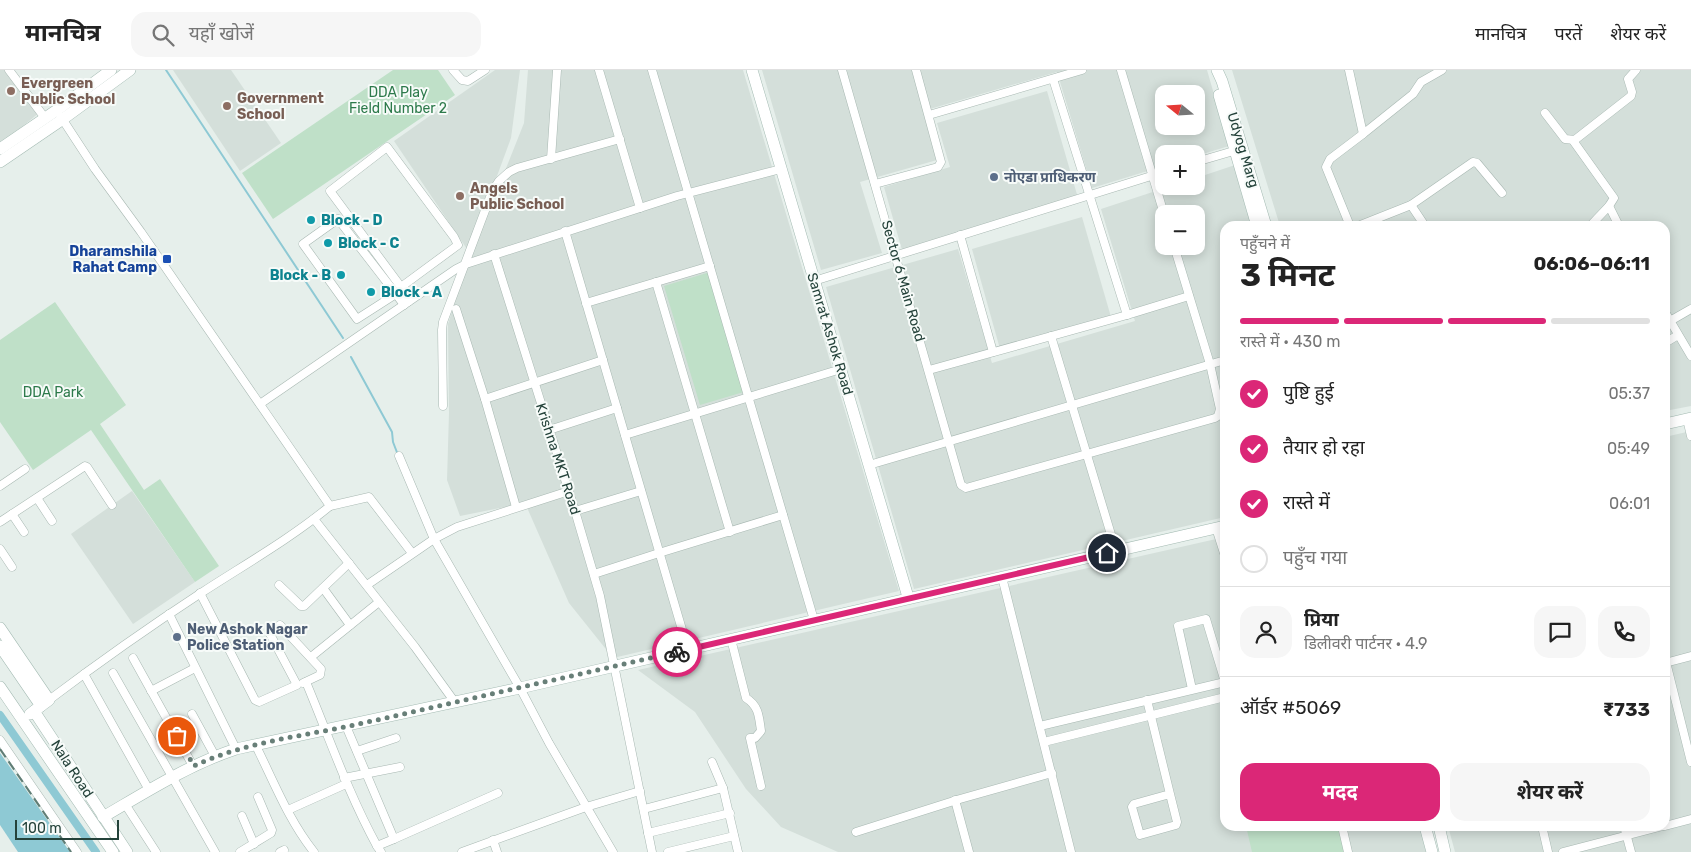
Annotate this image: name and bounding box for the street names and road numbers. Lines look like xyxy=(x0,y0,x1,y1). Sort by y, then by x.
street label: Udyog Marg xyxy=(1223,110,1263,190)
street label: Sector 6 Main Road xyxy=(878,218,928,344)
street label: Samrat Ashok Road xyxy=(803,271,857,397)
street label: Krishna MKT Road xyxy=(532,401,584,517)
street label: Nala Road xyxy=(47,737,97,801)

